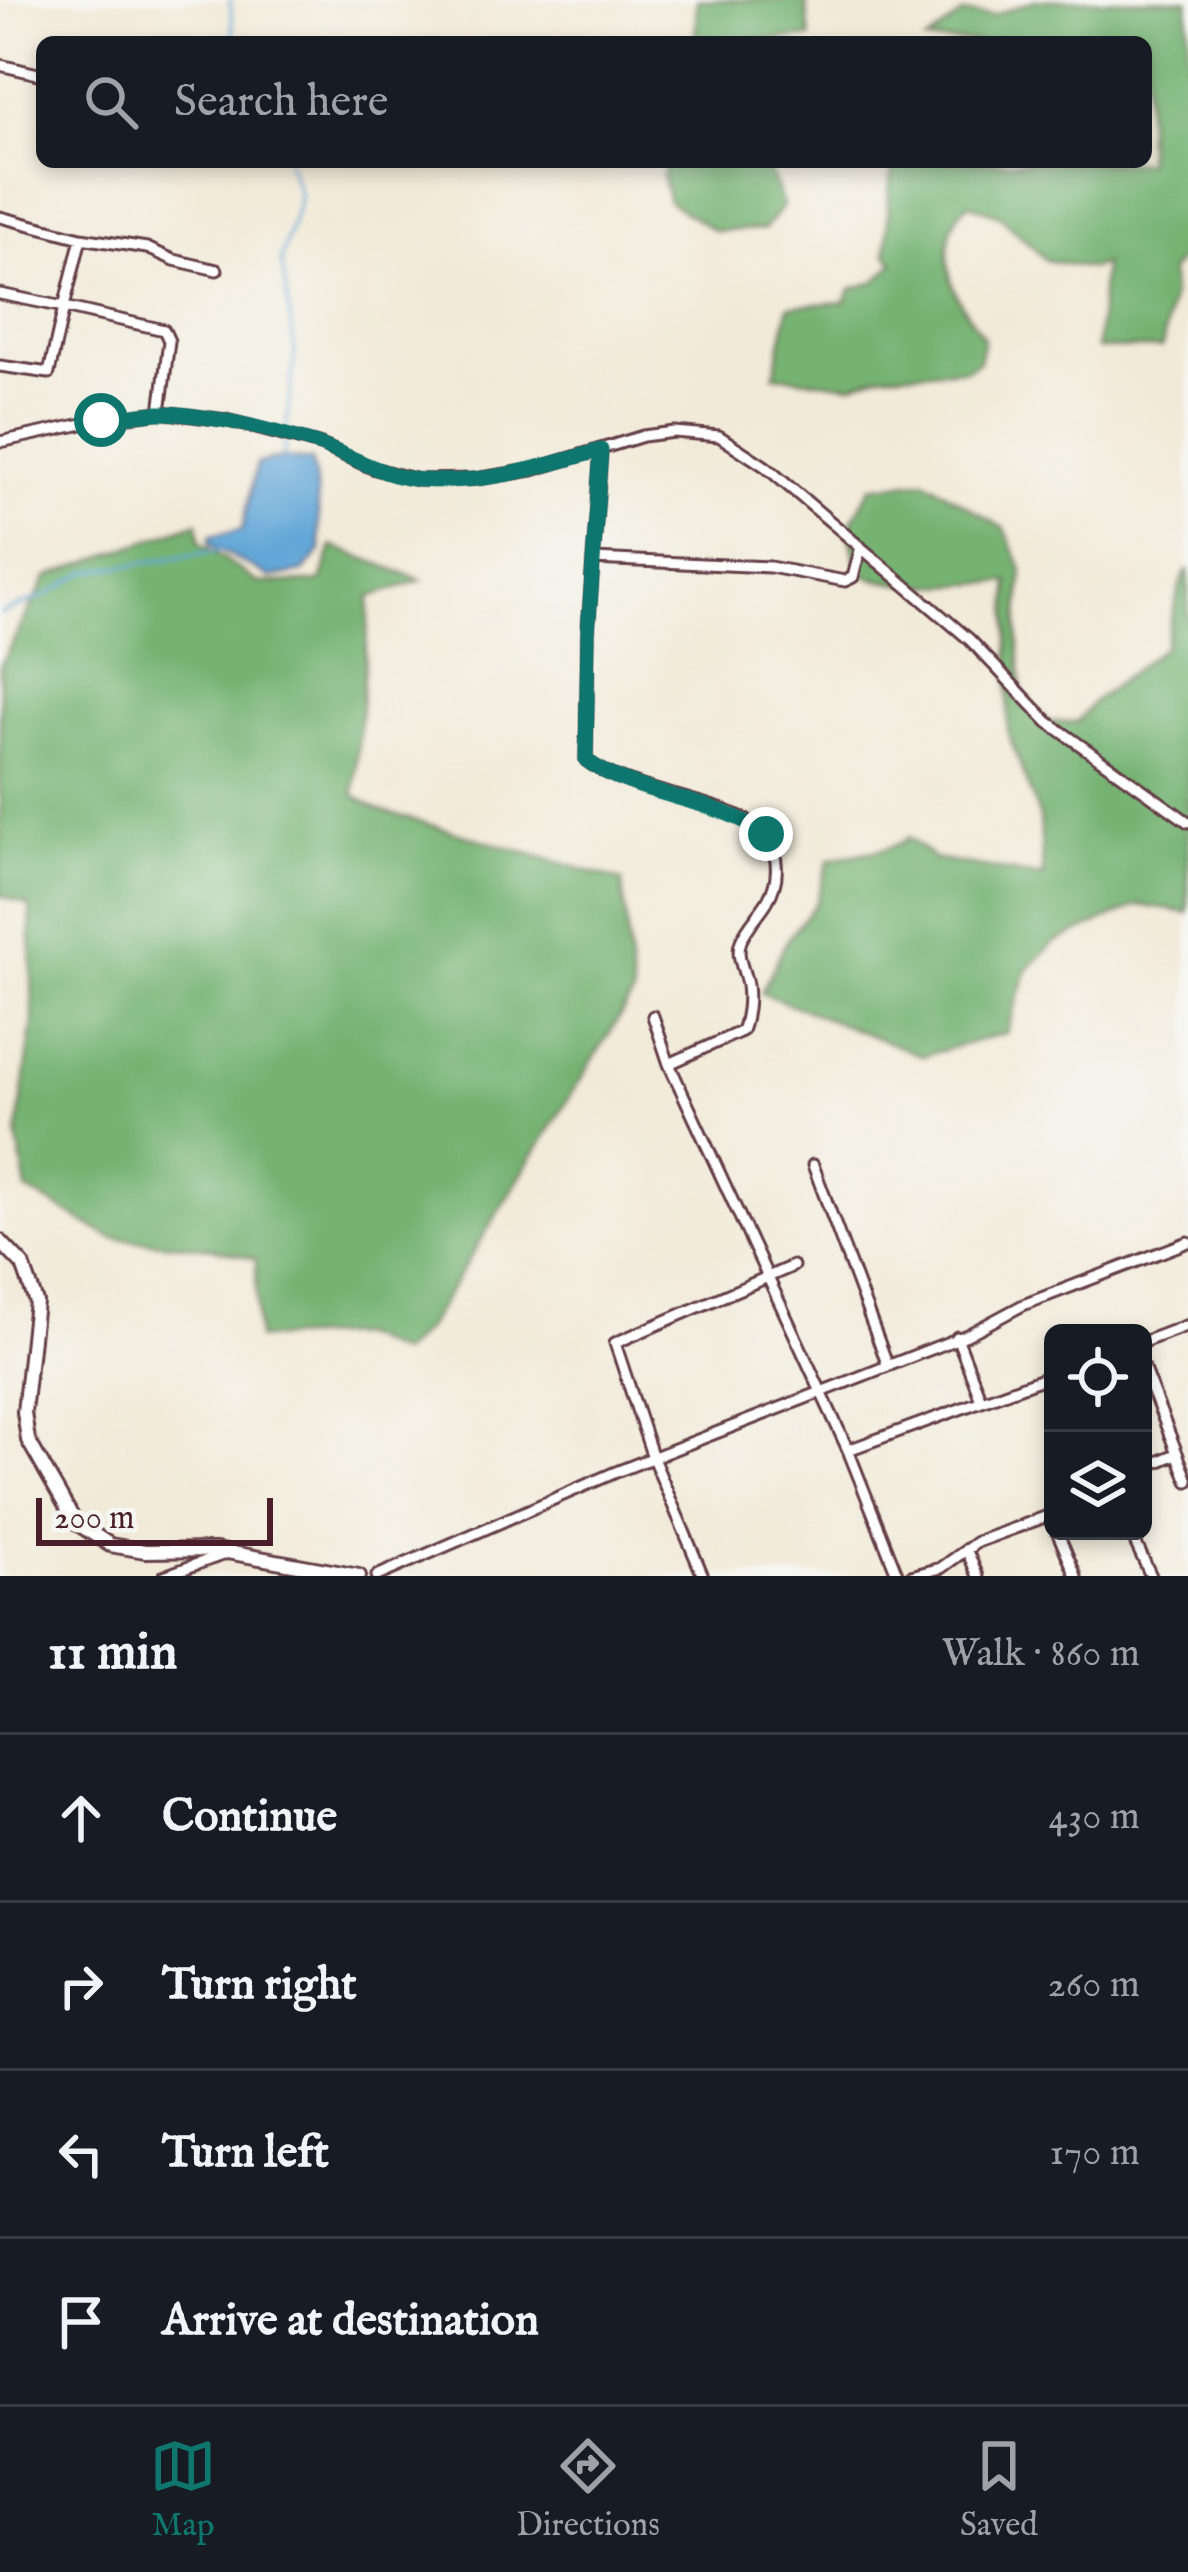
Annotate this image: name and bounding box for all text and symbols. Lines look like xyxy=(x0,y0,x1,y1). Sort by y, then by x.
search box xyxy=(36,36,1152,168)
icon: search xyxy=(78,69,144,135)
text: Search here xyxy=(174,74,388,131)
route start xyxy=(74,393,128,447)
route end xyxy=(739,807,793,861)
map controls xyxy=(1044,1324,1152,1540)
button: locate xyxy=(1044,1324,1152,1432)
button: layers xyxy=(1044,1432,1152,1540)
scale bar xyxy=(36,1492,273,1545)
text: 200 m xyxy=(54,1498,135,1540)
text: 11 min xyxy=(48,1622,177,1687)
text: Walk · 860 m xyxy=(942,1630,1140,1679)
icon: ahead xyxy=(48,1785,114,1851)
text: Continue xyxy=(162,1789,337,1846)
text: 430 m xyxy=(1049,1793,1140,1842)
icon: right xyxy=(48,1953,114,2019)
text: Turn right xyxy=(162,1957,357,2014)
text: 260 m xyxy=(1047,1961,1140,2010)
icon: left xyxy=(48,2121,114,2187)
text: Turn left xyxy=(162,2125,329,2182)
text: 170 m xyxy=(1049,2129,1140,2178)
icon: arrive xyxy=(48,2289,114,2355)
text: Arrive at destination xyxy=(162,2293,539,2350)
tab: Map xyxy=(150,2433,216,2547)
tab: Directions xyxy=(516,2433,660,2547)
tab: Saved xyxy=(960,2433,1038,2547)

